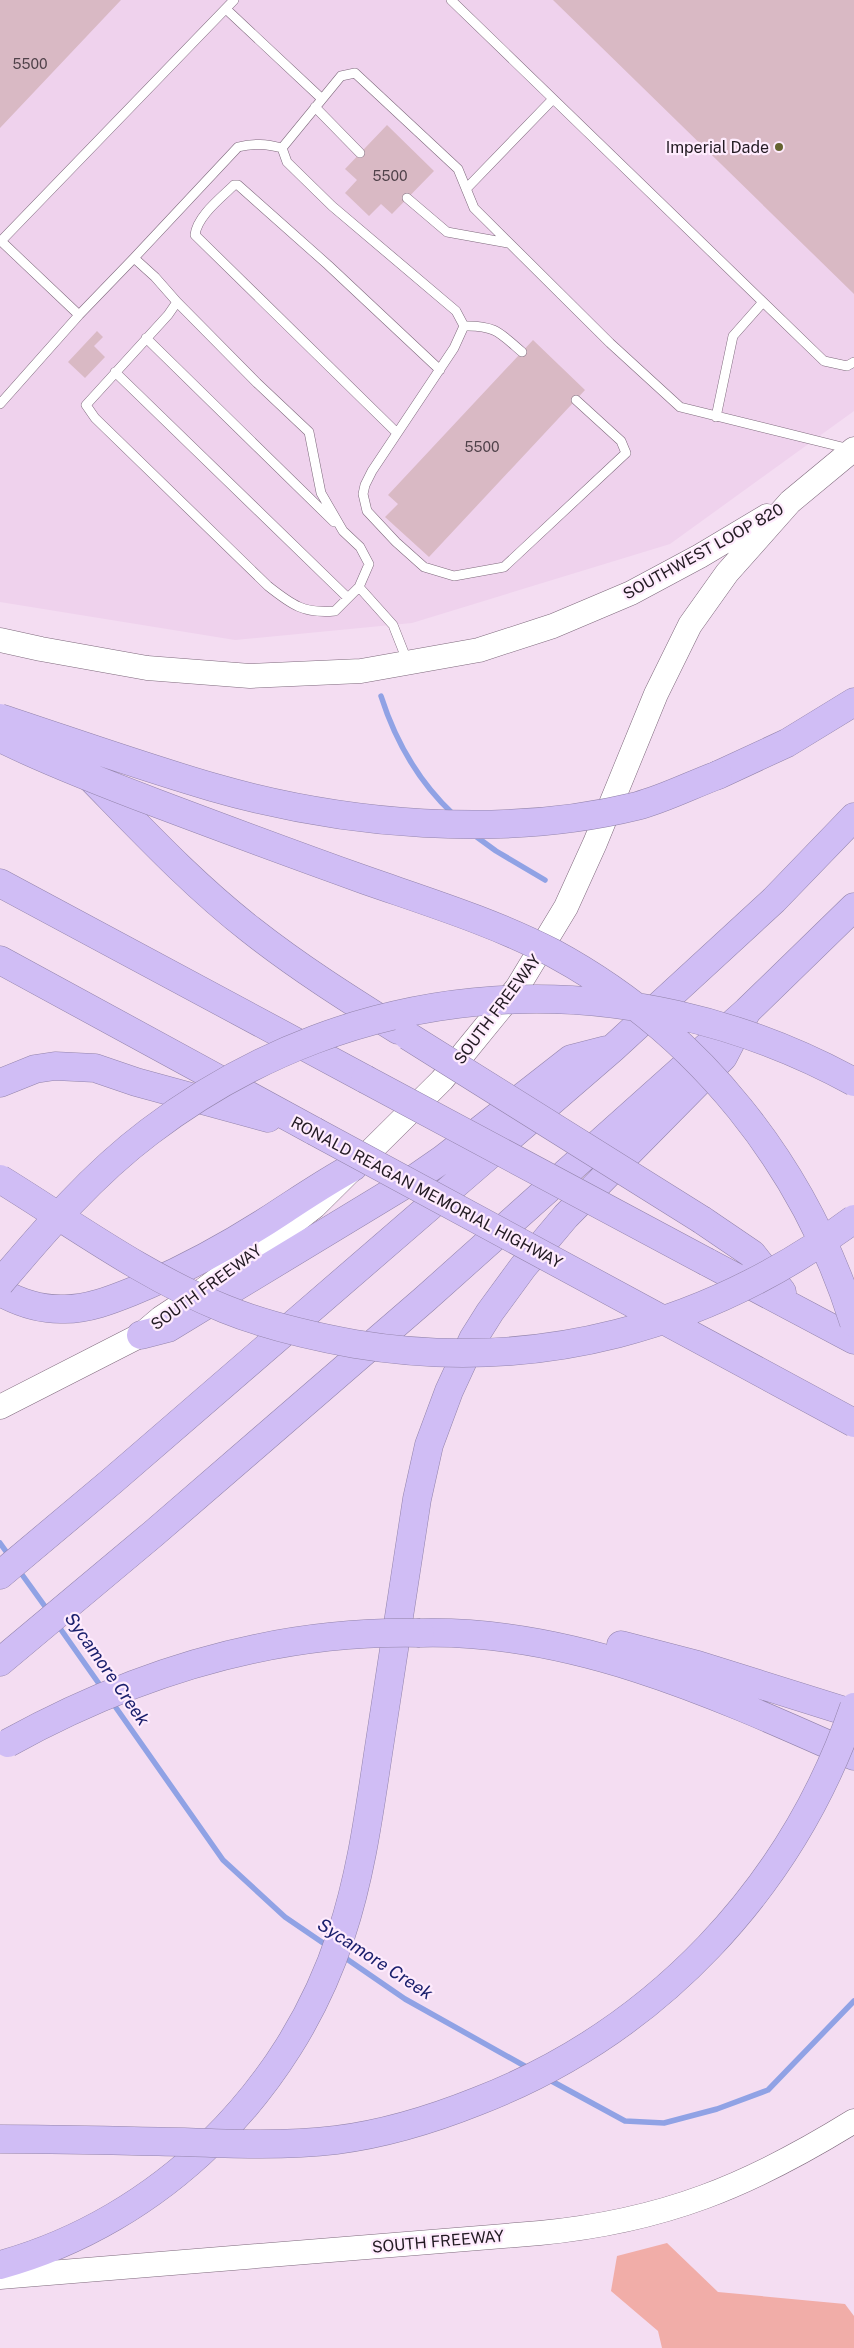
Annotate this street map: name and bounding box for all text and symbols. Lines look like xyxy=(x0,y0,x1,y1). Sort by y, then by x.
house number: 5500 xyxy=(13,56,47,72)
place label: Imperial Dade xyxy=(666,138,769,157)
marker: Imperial Dade xyxy=(773,141,785,153)
house number: 5500 xyxy=(373,168,407,184)
house number: 5500 xyxy=(465,439,499,455)
street label: SOUTHWEST LOOP 820 xyxy=(620,499,787,603)
street label: SOUTH FREEWAY xyxy=(450,950,545,1068)
street label: RONALD REAGAN MEMORIAL HIGHWAY xyxy=(288,1113,566,1272)
street label: SOUTH FREEWAY xyxy=(147,1241,266,1334)
water label: Sycamore Creek xyxy=(61,1608,154,1729)
water label: Sycamore Creek xyxy=(314,1914,437,2004)
street label: SOUTH FREEWAY xyxy=(371,2226,505,2257)

